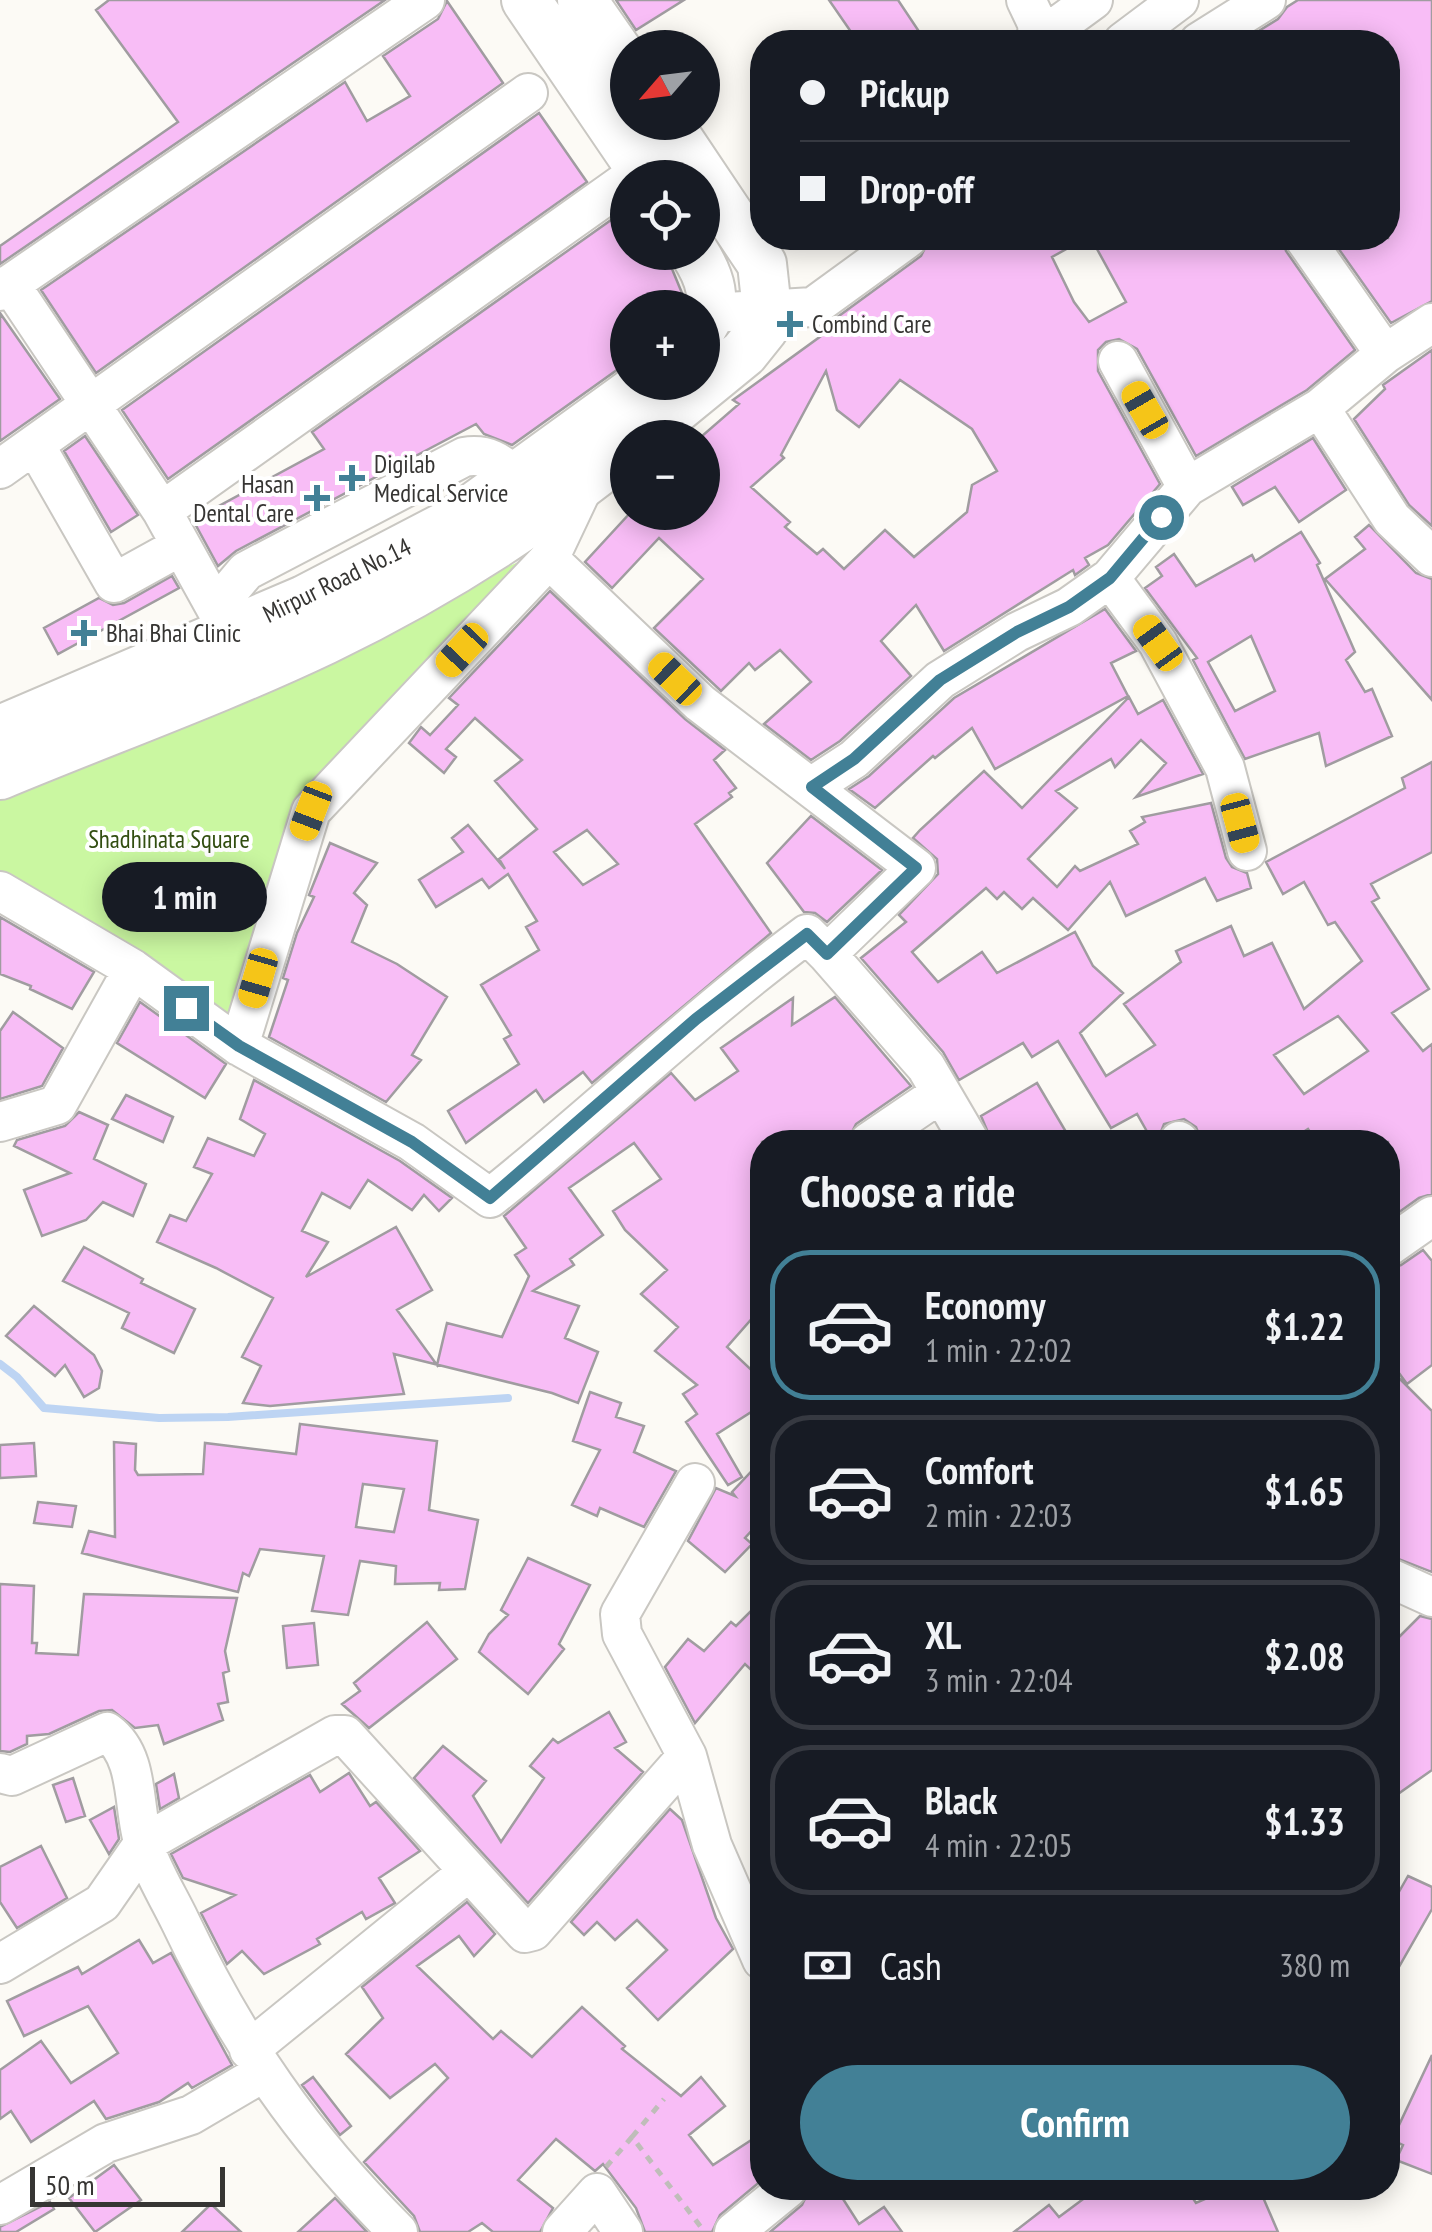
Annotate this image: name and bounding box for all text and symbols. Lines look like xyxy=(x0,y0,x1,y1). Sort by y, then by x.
north arrow xyxy=(610,30,720,140)
map controls xyxy=(610,30,720,530)
text: Pickup xyxy=(860,68,950,117)
button: locate xyxy=(610,160,720,270)
text: Drop-off xyxy=(860,164,974,213)
button: + xyxy=(610,290,720,400)
place label: Combind Care xyxy=(812,308,932,340)
marker: Combind Care xyxy=(777,311,803,337)
car xyxy=(1117,377,1173,443)
button: − xyxy=(610,420,720,530)
place label: Digilab Medical Service xyxy=(374,448,508,509)
marker: Digilab Medical Service xyxy=(339,465,365,491)
place label: Hasan Dental Care xyxy=(193,468,294,529)
marker: Hasan Dental Care xyxy=(304,485,330,511)
route start xyxy=(1139,495,1184,540)
street label: Mirpur Road No.14 xyxy=(258,530,416,630)
car xyxy=(1128,610,1188,676)
place label: Bhai Bhai Clinic xyxy=(106,617,241,649)
car xyxy=(431,618,493,682)
marker: Bhai Bhai Clinic xyxy=(71,620,97,646)
car xyxy=(643,647,707,711)
car xyxy=(286,778,336,844)
car xyxy=(1218,790,1262,856)
park label: Shadhinata Square xyxy=(88,823,250,855)
callout: 1 min xyxy=(104,863,268,933)
text: 1 min xyxy=(152,876,217,918)
car xyxy=(235,945,281,1011)
route end xyxy=(164,986,209,1031)
text: Choose a ride xyxy=(800,1161,1015,1219)
icon: car xyxy=(805,1280,895,1370)
text: Economy xyxy=(925,1280,1045,1329)
text: $1.22 xyxy=(1264,1301,1345,1350)
text: 1 min · 22:02 xyxy=(925,1329,1073,1371)
icon: car xyxy=(805,1445,895,1535)
text: Comfort xyxy=(925,1445,1034,1494)
text: $1.65 xyxy=(1264,1466,1345,1515)
text: 2 min · 22:03 xyxy=(925,1494,1073,1536)
icon: car xyxy=(805,1610,895,1700)
text: XL xyxy=(925,1610,961,1659)
text: $2.08 xyxy=(1264,1631,1345,1680)
text: 3 min · 22:04 xyxy=(925,1659,1073,1701)
icon: car xyxy=(805,1775,895,1865)
text: Black xyxy=(925,1775,998,1824)
text: $1.33 xyxy=(1264,1796,1345,1845)
text: 4 min · 22:05 xyxy=(925,1824,1073,1866)
icon: cash xyxy=(800,1938,855,1993)
text: Cash xyxy=(880,1941,942,1990)
text: 380 m xyxy=(1279,1944,1350,1986)
button: Confirm xyxy=(800,2065,1350,2180)
scale bar xyxy=(30,2162,225,2206)
text: 50 m xyxy=(45,2166,94,2203)

